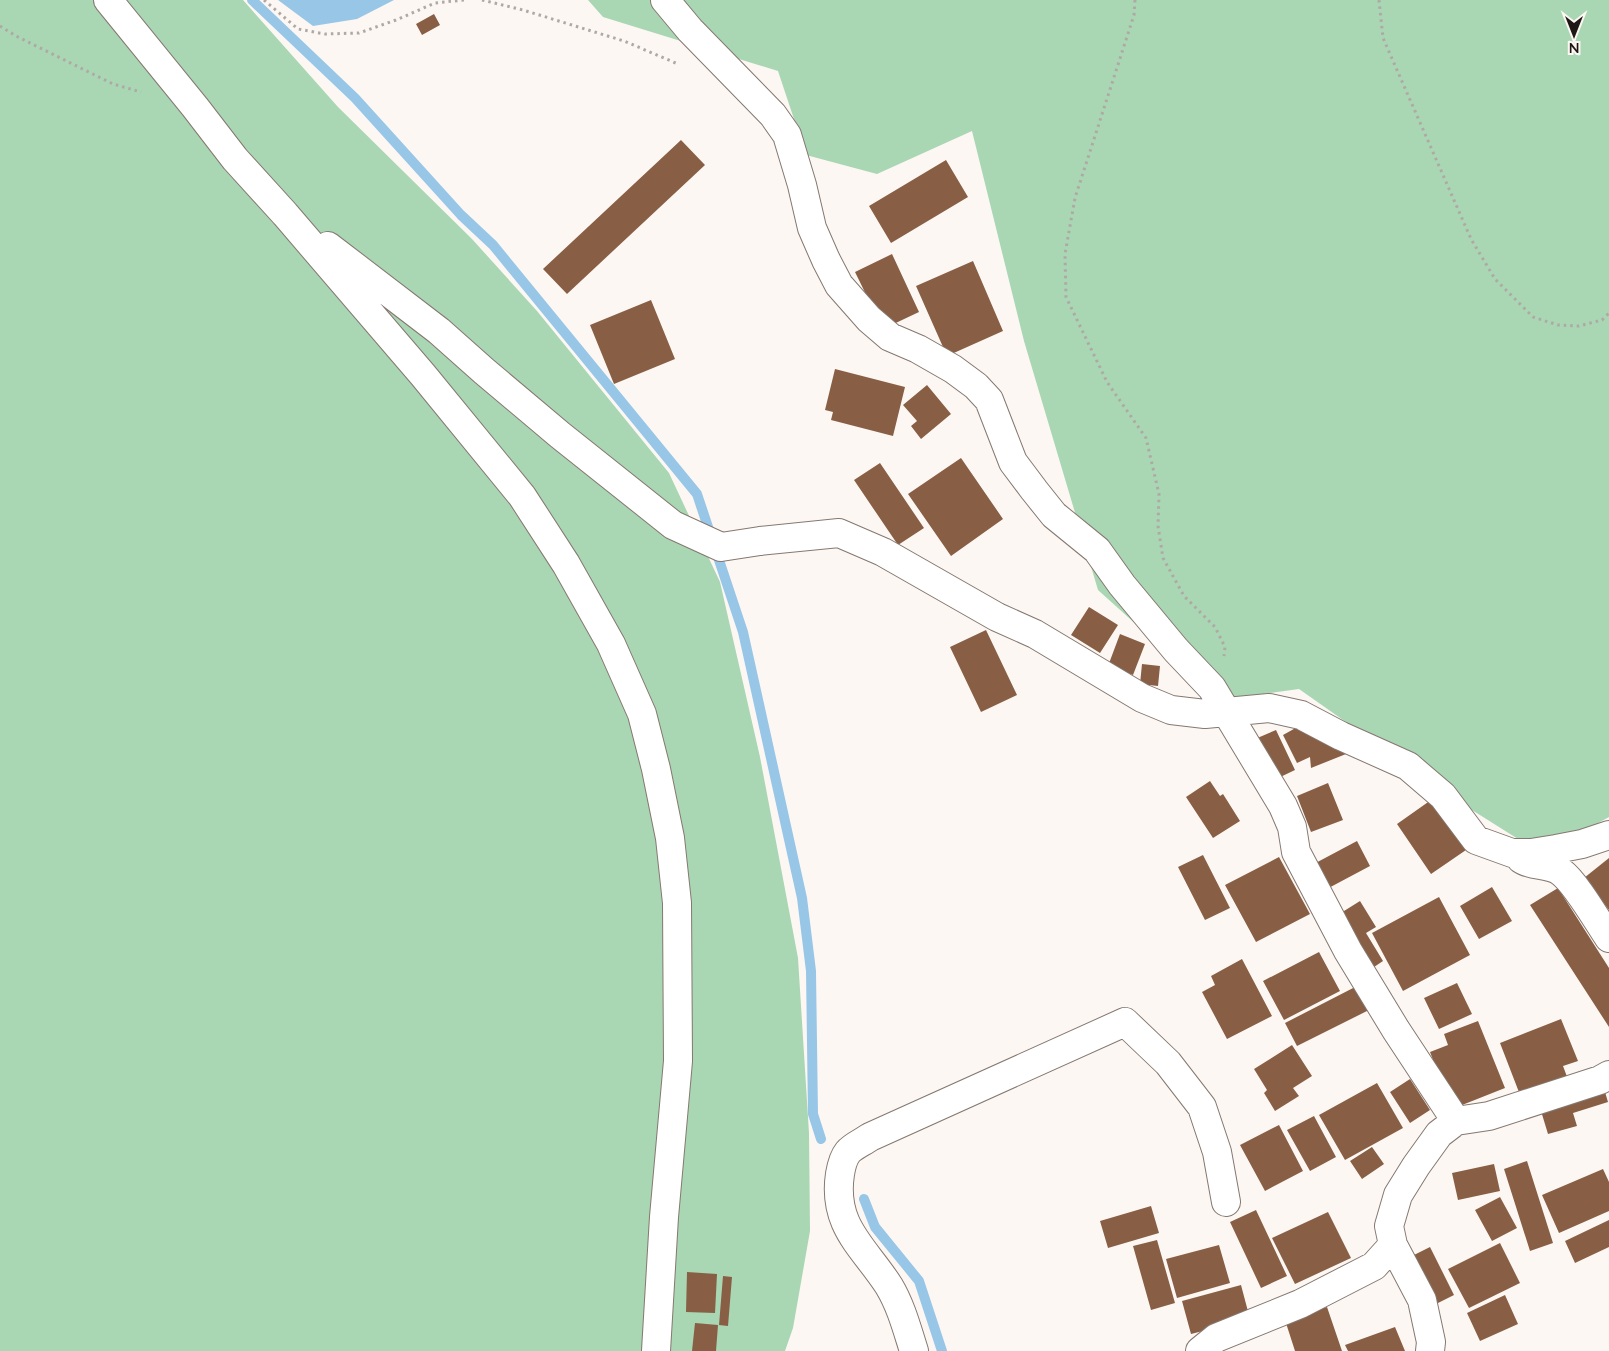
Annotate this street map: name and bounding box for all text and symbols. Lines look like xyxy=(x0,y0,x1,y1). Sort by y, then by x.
north arrow xyxy=(1549,10,1599,60)
text: N xyxy=(1569,40,1579,57)

